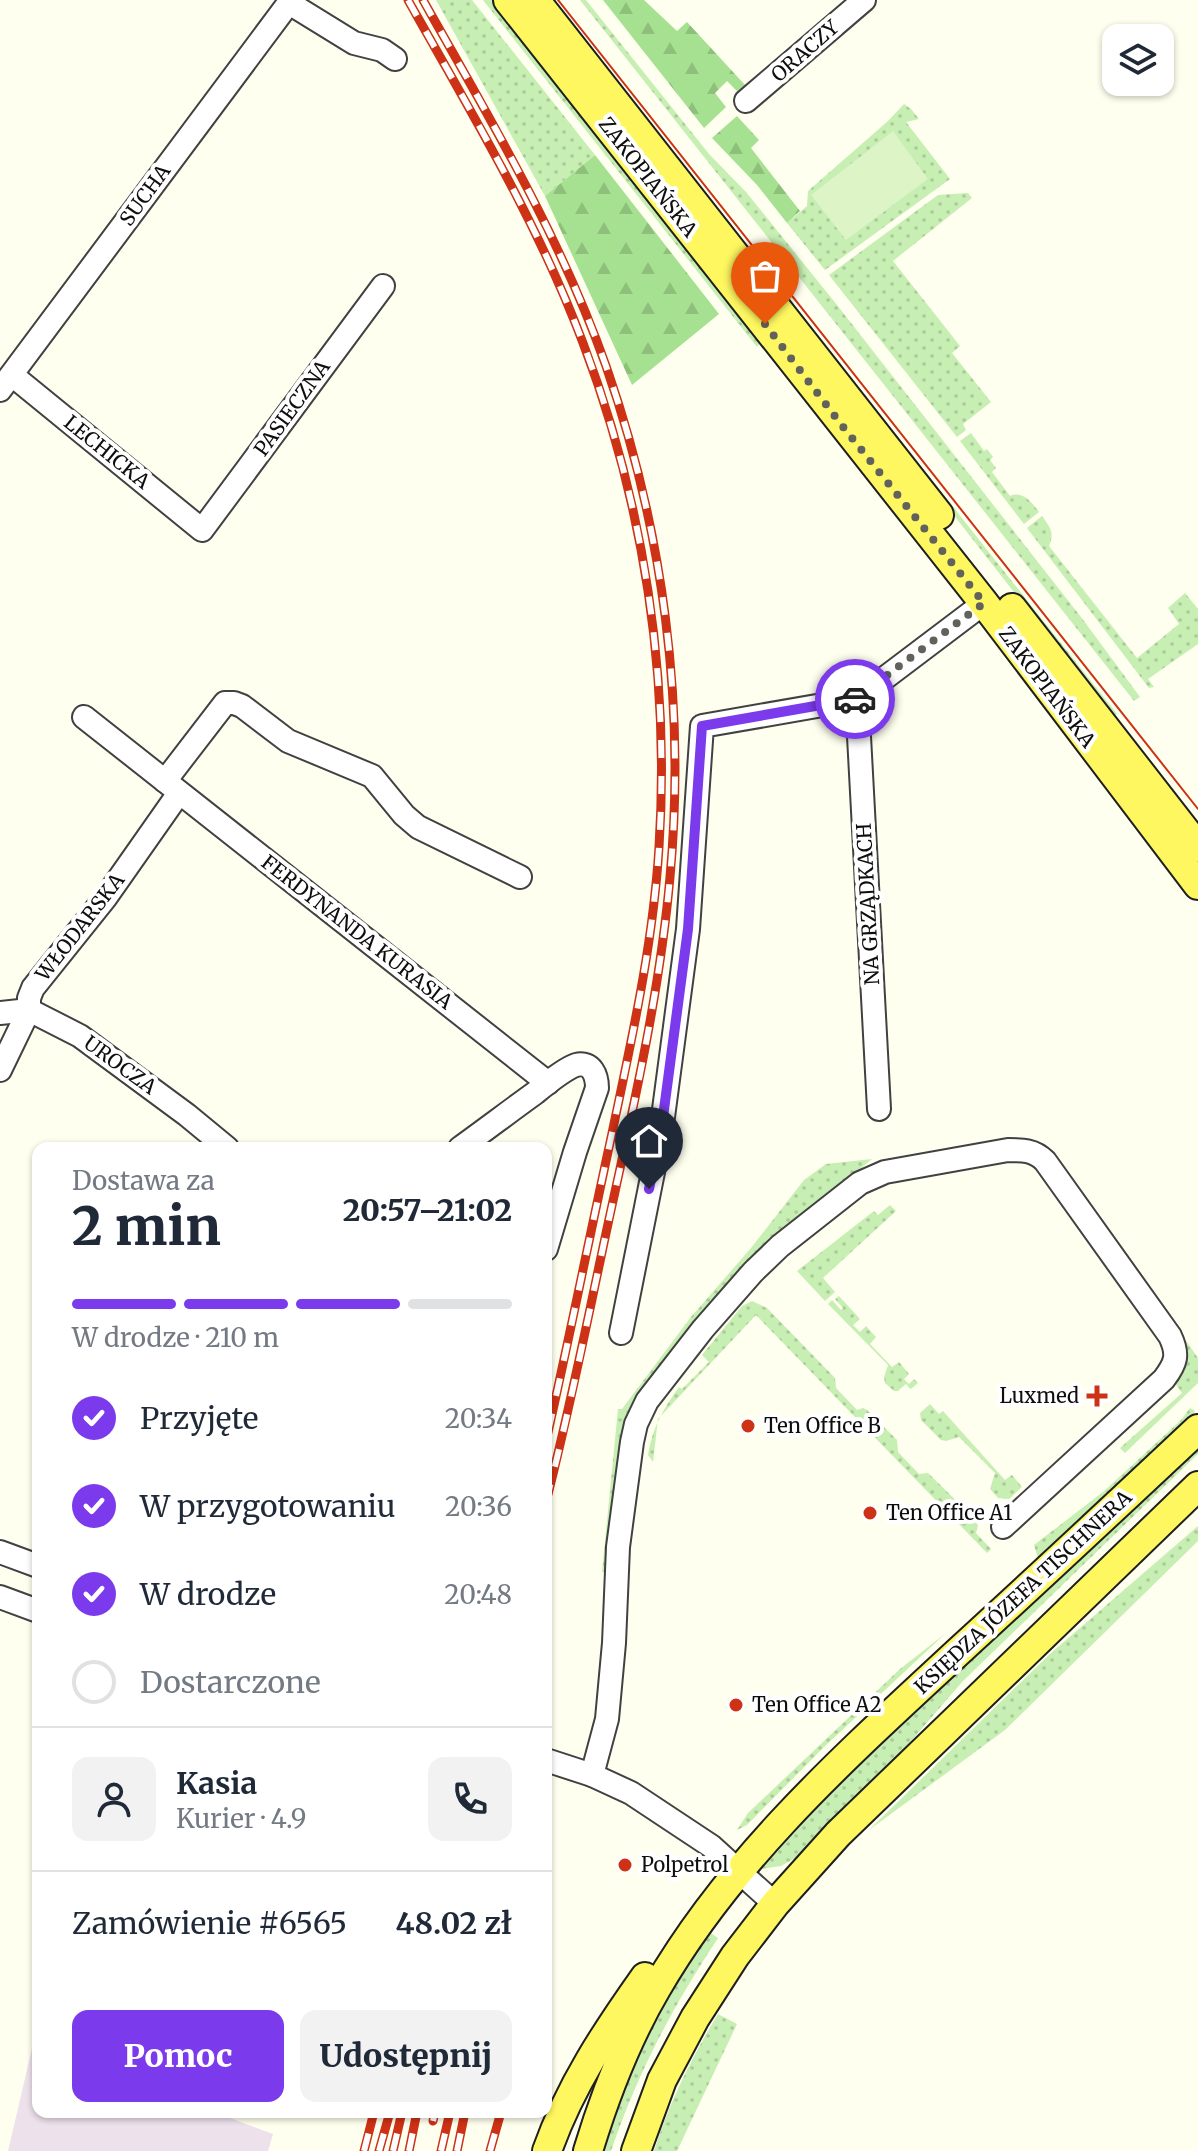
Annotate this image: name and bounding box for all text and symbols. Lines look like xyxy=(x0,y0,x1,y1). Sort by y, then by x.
street label: ORACZY xyxy=(766,14,844,87)
map controls xyxy=(1102,24,1174,96)
button: layers xyxy=(1102,24,1174,96)
street label: ZAKOPIAŃSKA xyxy=(594,111,705,242)
street label: SUCHA xyxy=(114,158,176,230)
pin xyxy=(731,242,799,324)
icon: bag xyxy=(743,254,787,298)
street label: PASIECZNA xyxy=(248,354,335,461)
street label: LECHICKA xyxy=(59,409,156,494)
street label: ZAKOPIAŃSKA xyxy=(994,620,1103,753)
courier xyxy=(815,659,895,739)
icon: car xyxy=(833,677,877,721)
street label: NA GRZĄDKACH xyxy=(851,822,884,986)
street label: FERDYNANDA KURASIA xyxy=(257,849,459,1015)
street label: WŁODARSKA xyxy=(29,867,130,986)
street label: UROCZA xyxy=(79,1030,162,1100)
pin xyxy=(615,1107,683,1189)
icon: home xyxy=(627,1119,671,1163)
text: Dostawa za xyxy=(72,1164,215,1197)
text: 20:57–21:02 xyxy=(343,1191,512,1229)
text: 2 min xyxy=(72,1194,221,1259)
text: W drodze · 210 m xyxy=(72,1321,279,1354)
place label: Luxmed xyxy=(1000,1383,1079,1408)
marker: Luxmed xyxy=(1086,1385,1108,1407)
icon: check xyxy=(72,1396,116,1440)
text: Przyjęte xyxy=(140,1399,258,1437)
text: 20:34 xyxy=(445,1402,512,1435)
place label: Ten Office B xyxy=(764,1413,881,1438)
marker: Ten Office B xyxy=(739,1417,757,1435)
street label: KSIĘDZA JÓZEFA TISCHNERA xyxy=(908,1483,1137,1699)
icon: check xyxy=(72,1484,116,1528)
text: W przygotowaniu xyxy=(140,1487,396,1525)
text: 20:36 xyxy=(445,1490,512,1523)
place label: Ten Office A1 xyxy=(886,1500,1012,1525)
marker: Ten Office A1 xyxy=(861,1504,879,1522)
icon: check xyxy=(72,1572,116,1616)
text: W drodze xyxy=(140,1575,276,1613)
text: 20:48 xyxy=(444,1578,512,1611)
text: Dostarczone xyxy=(140,1663,321,1701)
place label: Ten Office A2 xyxy=(752,1692,882,1717)
marker: Ten Office A2 xyxy=(727,1696,745,1714)
button: person xyxy=(72,1757,156,1841)
button: phone xyxy=(428,1757,512,1841)
text: Kasia xyxy=(176,1764,257,1802)
text: Kurier · 4.9 xyxy=(176,1802,307,1835)
place label: Polpetrol xyxy=(641,1852,728,1877)
marker: Polpetrol xyxy=(616,1856,634,1874)
text: Zamówienie #6565 xyxy=(72,1904,347,1942)
text: 48.02 zł xyxy=(395,1904,512,1942)
button: Pomoc xyxy=(72,2010,284,2102)
button: Udostępnij xyxy=(300,2010,512,2102)

